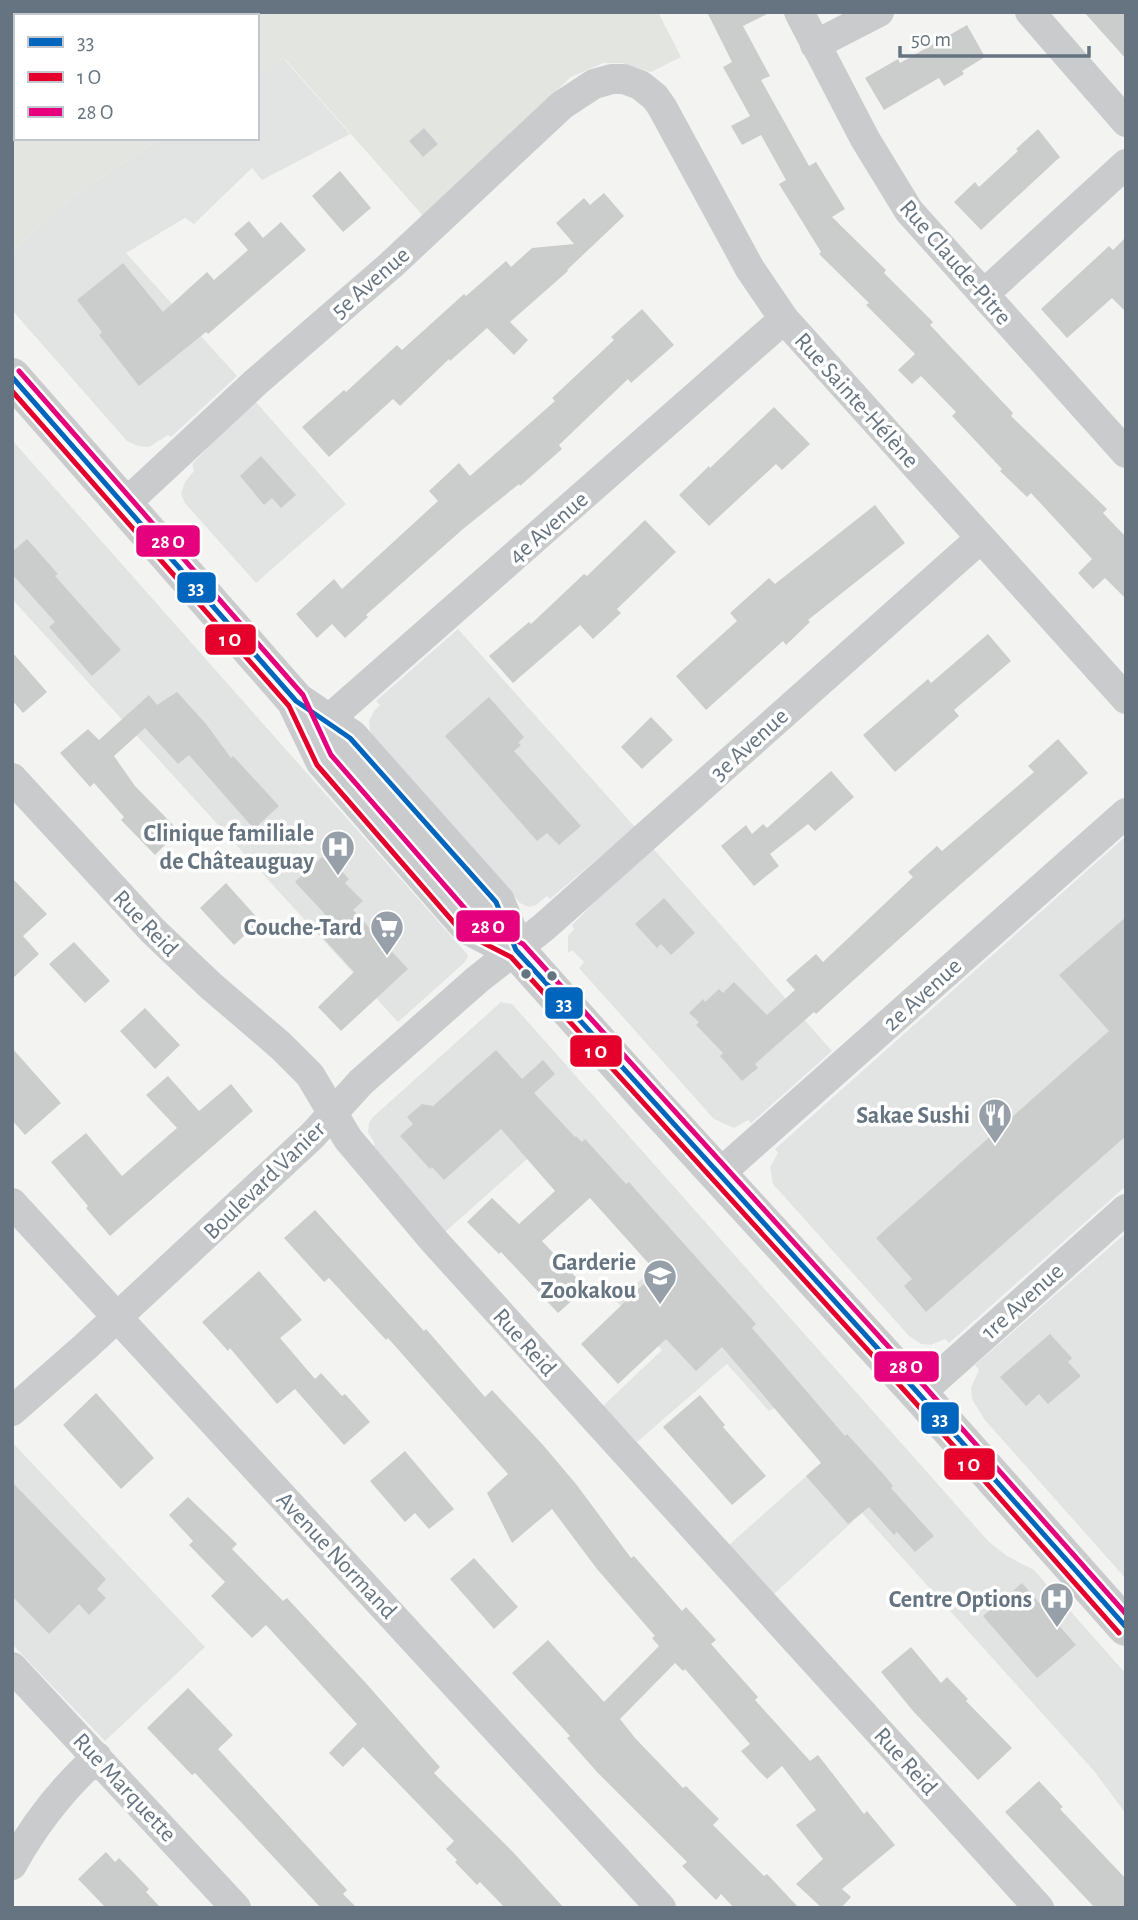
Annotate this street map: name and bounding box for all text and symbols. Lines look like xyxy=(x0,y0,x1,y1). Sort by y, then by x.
legend xyxy=(14,14,259,140)
scale bar xyxy=(900,14,1089,58)
text: 50 m xyxy=(911,29,951,50)
text: 33 xyxy=(77,32,94,53)
text: 1 O xyxy=(77,67,101,88)
text: 28 O xyxy=(77,102,113,123)
street label: Rue Claude-Pitre xyxy=(895,196,1016,330)
street label: 5e Avenue xyxy=(327,243,414,323)
street label: Rue Sainte-Hélène xyxy=(790,328,923,473)
street label: 4e Avenue xyxy=(504,487,593,568)
line badge: 28 O xyxy=(135,524,201,558)
text: 28 O xyxy=(151,533,185,552)
line badge: 33 xyxy=(176,571,217,604)
text: 33 xyxy=(188,579,204,598)
line badge: 1 O xyxy=(204,623,257,656)
text: 1 O xyxy=(219,631,241,650)
street label: 3e Avenue xyxy=(706,704,793,785)
place label: Clinique familiale de Châteauguay xyxy=(143,822,314,874)
hospital icon: Clinique familiale de Châteauguay xyxy=(319,828,357,877)
street label: Rue Reid xyxy=(108,886,182,961)
supermarket icon: Couche-Tard xyxy=(368,908,406,957)
line badge: 28 O xyxy=(455,909,521,943)
place label: Couche-Tard xyxy=(244,916,362,940)
text: 28 O xyxy=(471,918,505,937)
street label: 2e Avenue xyxy=(879,954,966,1036)
unlabelled marker xyxy=(519,967,533,981)
unlabelled marker xyxy=(545,969,559,983)
line badge: 33 xyxy=(544,986,584,1020)
text: 33 xyxy=(556,995,572,1014)
line badge: 1 O xyxy=(569,1034,623,1068)
text: 1 O xyxy=(585,1043,607,1062)
restaurant icon: Sakae Sushi xyxy=(976,1096,1014,1145)
place label: Sakae Sushi xyxy=(856,1104,970,1128)
street label: Boulevard Vanier xyxy=(199,1117,330,1244)
place label: Garderie Zookakou xyxy=(541,1251,636,1303)
school or university icon: Garderie Zookakou xyxy=(641,1257,679,1306)
street label: 1re Avenue xyxy=(977,1259,1068,1344)
street label: Rue Reid xyxy=(488,1304,561,1381)
line badge: 28 O xyxy=(873,1350,940,1383)
text: 28 O xyxy=(889,1358,923,1377)
line badge: 33 xyxy=(920,1401,960,1435)
text: 33 xyxy=(932,1410,948,1429)
line badge: 1 O xyxy=(943,1447,996,1481)
text: 1 O xyxy=(958,1456,980,1475)
street label: Avenue Normand xyxy=(272,1488,401,1624)
hospital icon: Centre Options xyxy=(1038,1580,1076,1629)
place label: Centre Options xyxy=(889,1588,1032,1612)
street label: Rue Reid xyxy=(869,1723,942,1800)
street label: Rue Marquette xyxy=(68,1729,180,1847)

